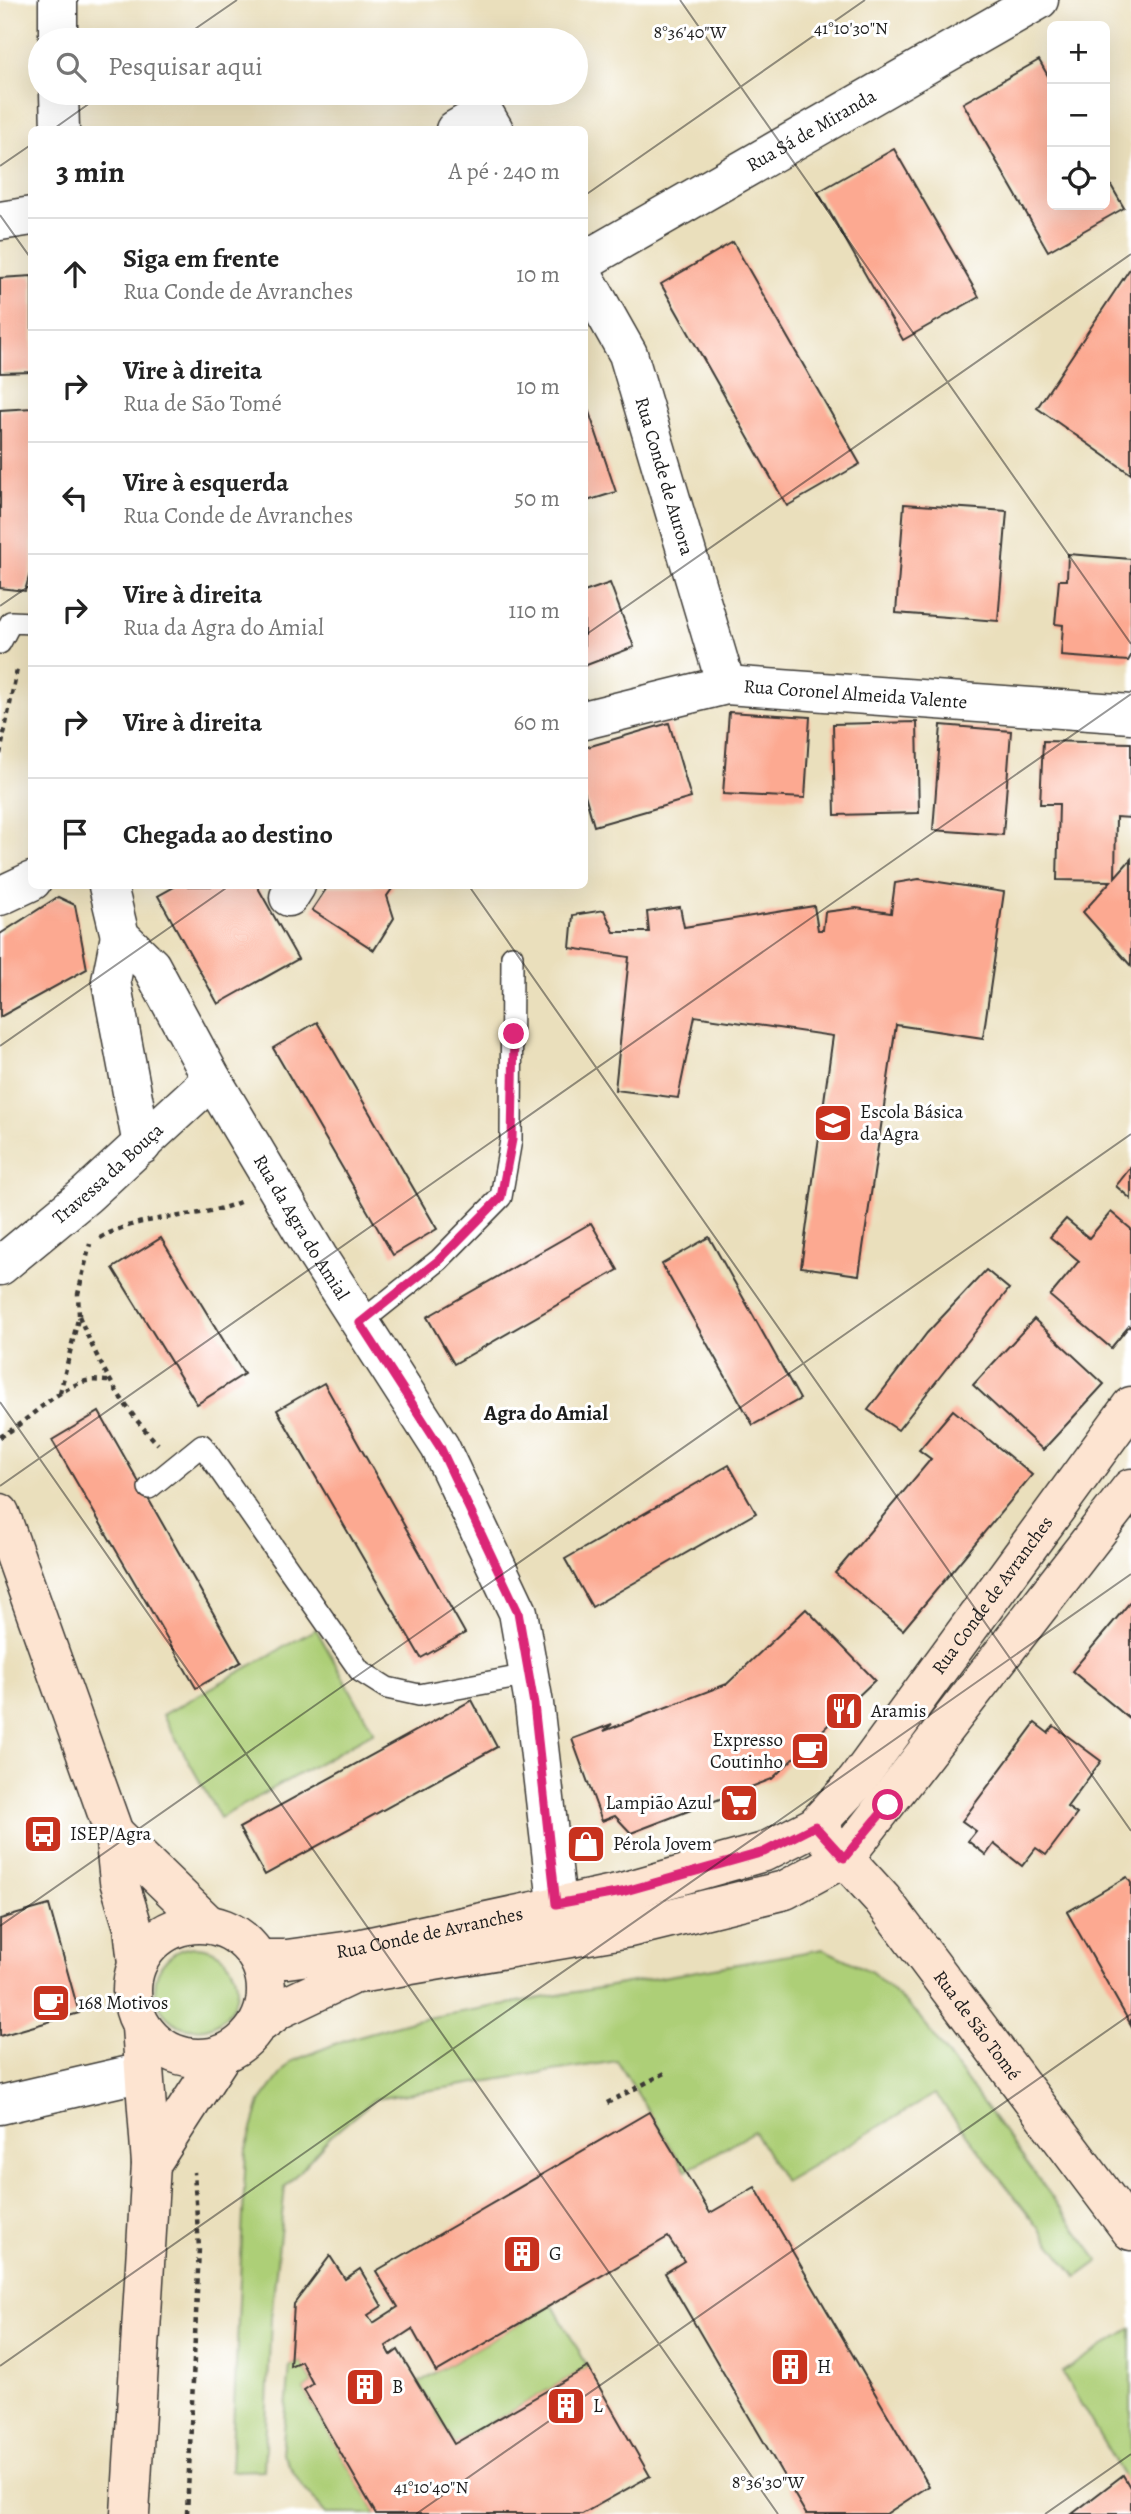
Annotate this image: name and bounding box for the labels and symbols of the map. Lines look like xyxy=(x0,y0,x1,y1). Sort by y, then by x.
text: 41°10'30"N xyxy=(814,16,888,40)
text: 8°36'40"W xyxy=(653,20,727,44)
street label: Rua Sá de Miranda xyxy=(742,83,881,178)
street label: Rua Conde de Aurora xyxy=(628,394,700,559)
street label: Rua Coronel Almeida Valente xyxy=(743,673,968,715)
route end xyxy=(498,1018,529,1049)
place label: Escola Básica da Agra xyxy=(860,1099,963,1147)
school or university icon: Escola Básica da Agra xyxy=(812,1102,854,1144)
street label: Travessa da Bouça xyxy=(47,1117,169,1230)
street label: Rua da Agra do Amial xyxy=(247,1150,356,1305)
district label: Agra do Amial xyxy=(483,1399,608,1427)
street label: Rua Conde de Avranches xyxy=(926,1511,1059,1680)
restaurant icon: Aramis xyxy=(823,1690,865,1732)
place label: Aramis xyxy=(870,1698,926,1724)
place label: Expresso Coutinho xyxy=(710,1727,783,1775)
cafe icon: Expresso Coutinho xyxy=(789,1730,831,1772)
supermarket icon: Lampião Azul xyxy=(718,1782,760,1824)
route start xyxy=(872,1789,903,1820)
place label: Lampião Azul xyxy=(605,1790,712,1816)
bus stop icon: ISEP/Agra xyxy=(22,1813,64,1855)
place label: ISEP/Agra xyxy=(70,1821,152,1847)
shop icon: Pérola Jovem xyxy=(565,1823,607,1865)
place label: Pérola Jovem xyxy=(613,1831,712,1857)
street label: Rua Conde de Avranches xyxy=(335,1901,525,1965)
street label: Rua de São Tomé xyxy=(927,1965,1027,2086)
cafe icon: 168 Motivos xyxy=(30,1982,72,2024)
place label: 168 Motivos xyxy=(78,1990,168,2016)
building icon: G xyxy=(501,2233,543,2275)
place label: G xyxy=(549,2241,562,2267)
building icon: H xyxy=(769,2346,811,2388)
place label: H xyxy=(817,2354,831,2380)
building icon: B xyxy=(344,2366,386,2408)
place label: B xyxy=(392,2374,403,2400)
building icon: L xyxy=(545,2385,587,2427)
place label: L xyxy=(593,2393,603,2419)
text: 8°36'30"W xyxy=(732,2470,804,2494)
text: 41°10'40"N xyxy=(394,2475,468,2499)

